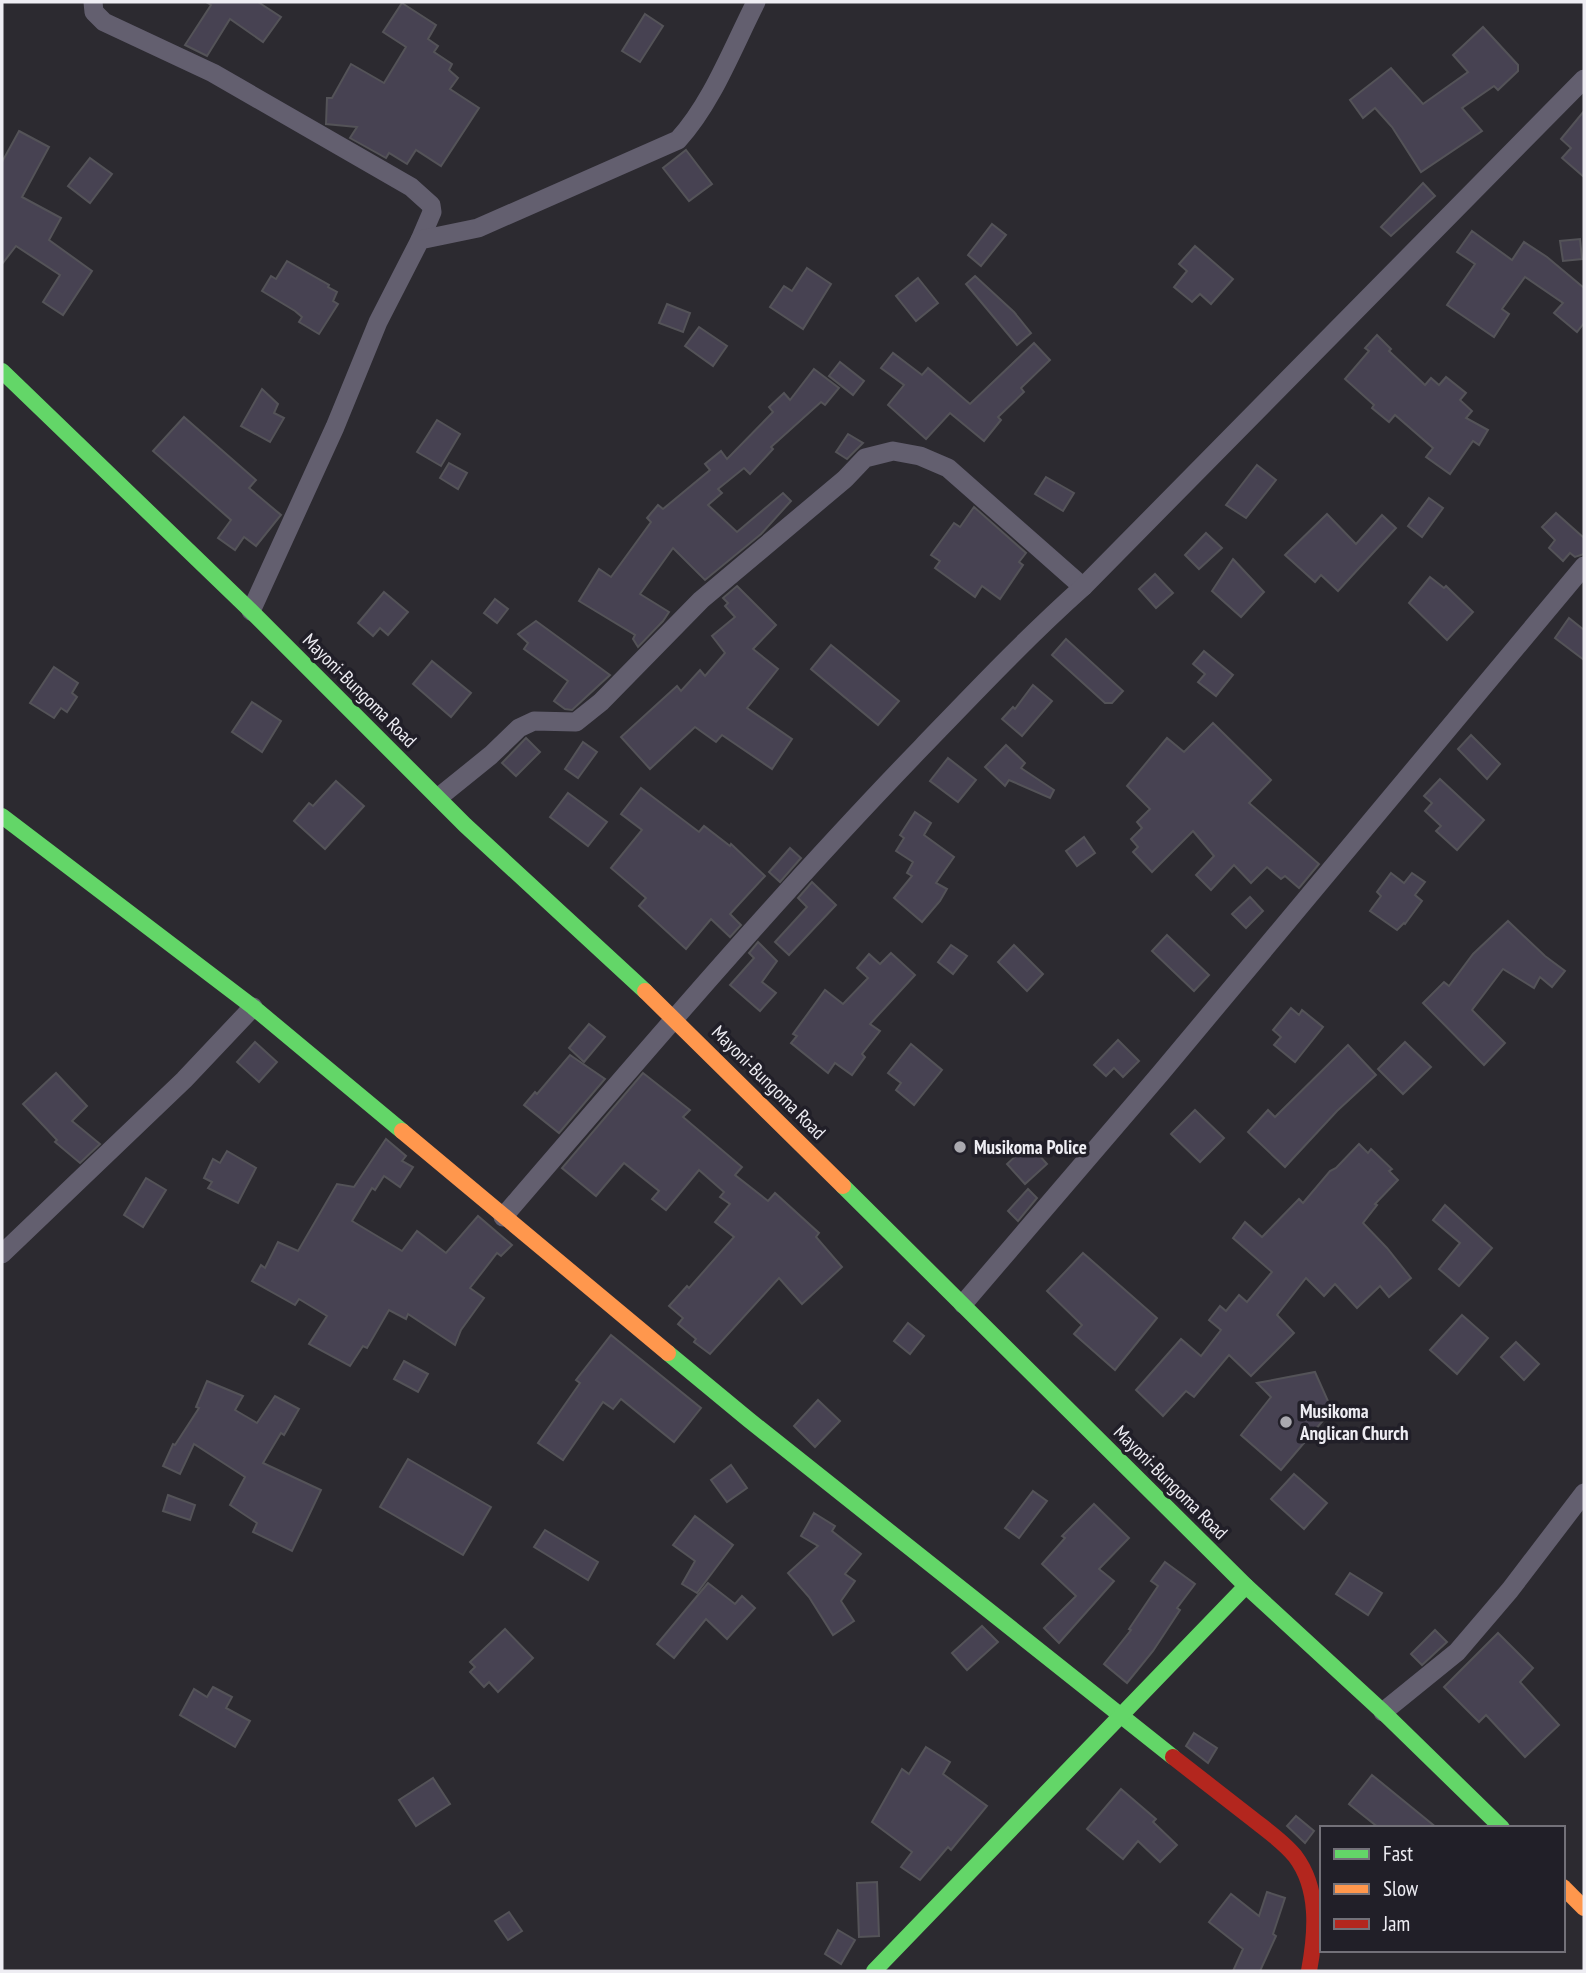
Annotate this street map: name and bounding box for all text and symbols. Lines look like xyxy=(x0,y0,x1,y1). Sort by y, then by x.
street label: Mayoni-Bungoma Road xyxy=(298,628,422,752)
street label: Mayoni-Bungoma Road xyxy=(707,1020,831,1144)
place label: Musikoma Police xyxy=(974,1135,1087,1159)
marker: Musikoma Police xyxy=(952,1139,968,1155)
place label: Musikoma Anglican Church xyxy=(1299,1399,1409,1445)
marker: Musikoma Anglican Church xyxy=(1278,1414,1294,1430)
street label: Mayoni-Bungoma Road xyxy=(1109,1420,1233,1544)
legend xyxy=(1320,1826,1565,1952)
text: Fast xyxy=(1383,1840,1413,1867)
text: Slow xyxy=(1383,1875,1419,1902)
text: Jam xyxy=(1382,1910,1410,1937)

